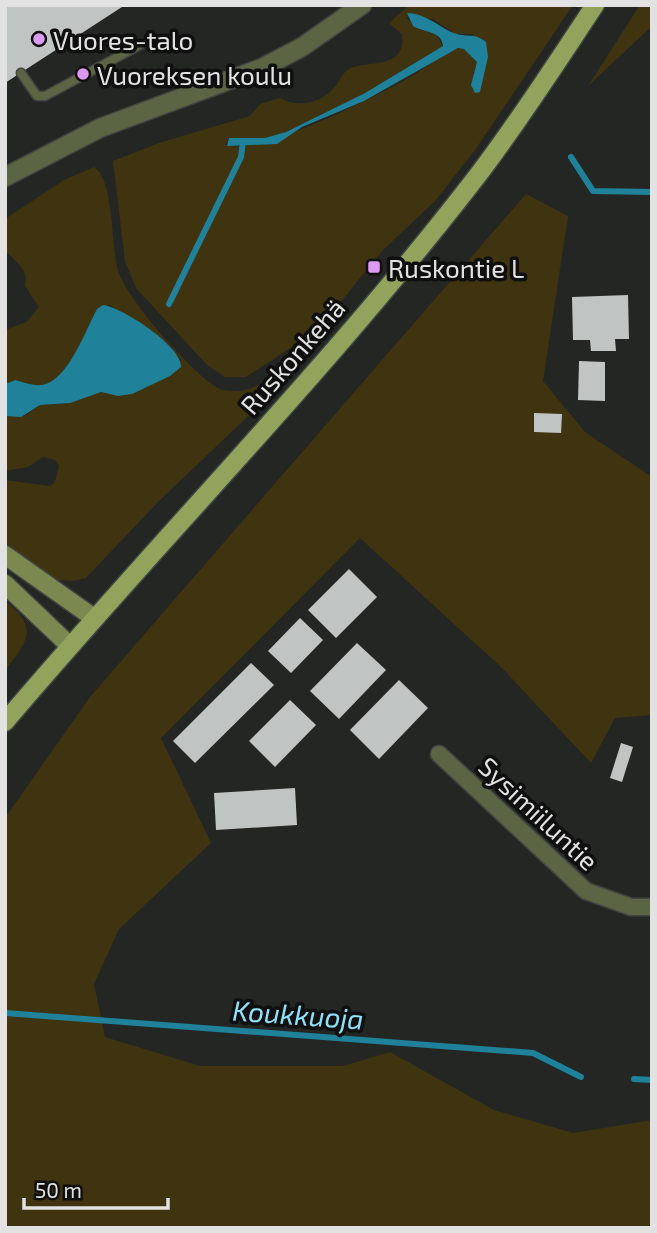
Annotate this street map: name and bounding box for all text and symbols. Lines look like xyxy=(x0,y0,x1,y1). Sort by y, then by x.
place label: Vuores-talo xyxy=(53,24,193,55)
marker: Vuores-talo xyxy=(31,31,47,47)
place label: Vuoreksen koulu xyxy=(97,59,292,90)
marker: Vuoreksen koulu xyxy=(75,66,91,82)
place label: Ruskontie L xyxy=(388,252,524,283)
marker: Ruskontie L xyxy=(366,259,382,275)
street label: Ruskonkehä xyxy=(233,292,351,420)
street label: Sysimiiluntie xyxy=(473,750,605,876)
water label: Koukkuoja xyxy=(231,992,365,1036)
scale bar xyxy=(24,1166,168,1210)
text: 50 m xyxy=(35,1177,82,1202)

